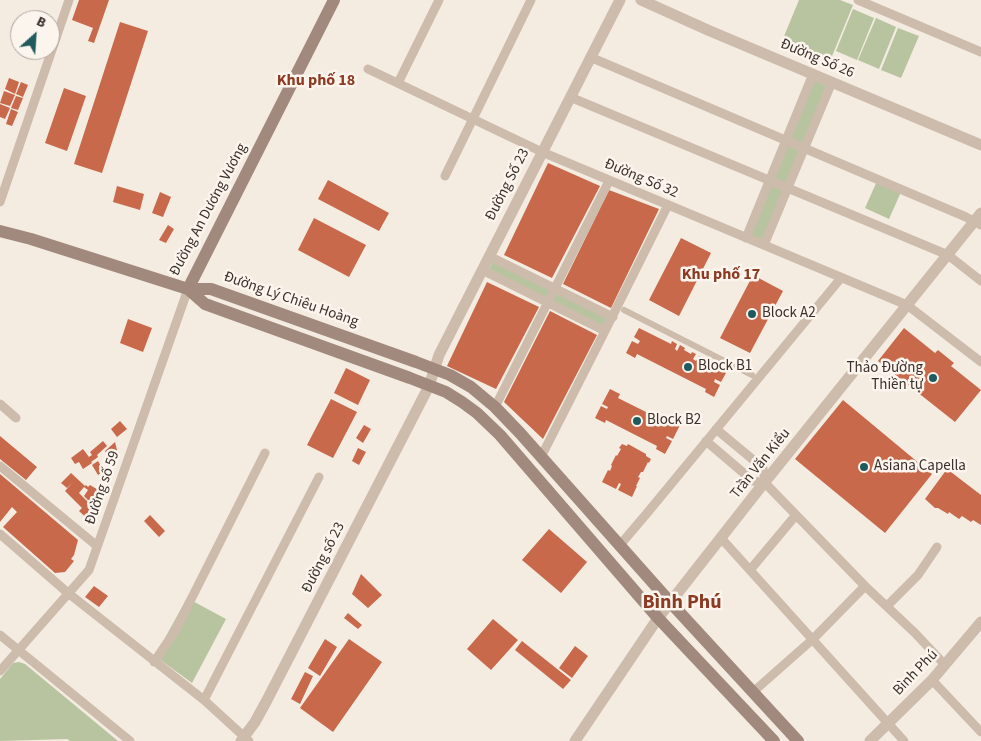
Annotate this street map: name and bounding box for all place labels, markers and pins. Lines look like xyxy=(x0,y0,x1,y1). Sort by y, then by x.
place label: Block A2 xyxy=(762,305,816,323)
marker: Block A2 xyxy=(746,308,758,320)
place label: Block B1 xyxy=(698,358,752,376)
place label: Thảo Đường Thiền tự xyxy=(847,360,923,395)
marker: Block B1 xyxy=(682,361,694,373)
marker: Thảo Đường Thiền tự xyxy=(927,372,939,384)
place label: Block B2 xyxy=(647,412,701,430)
marker: Block B2 xyxy=(631,415,643,427)
place label: Asiana Capella xyxy=(874,458,966,476)
marker: Asiana Capella xyxy=(858,461,870,473)

